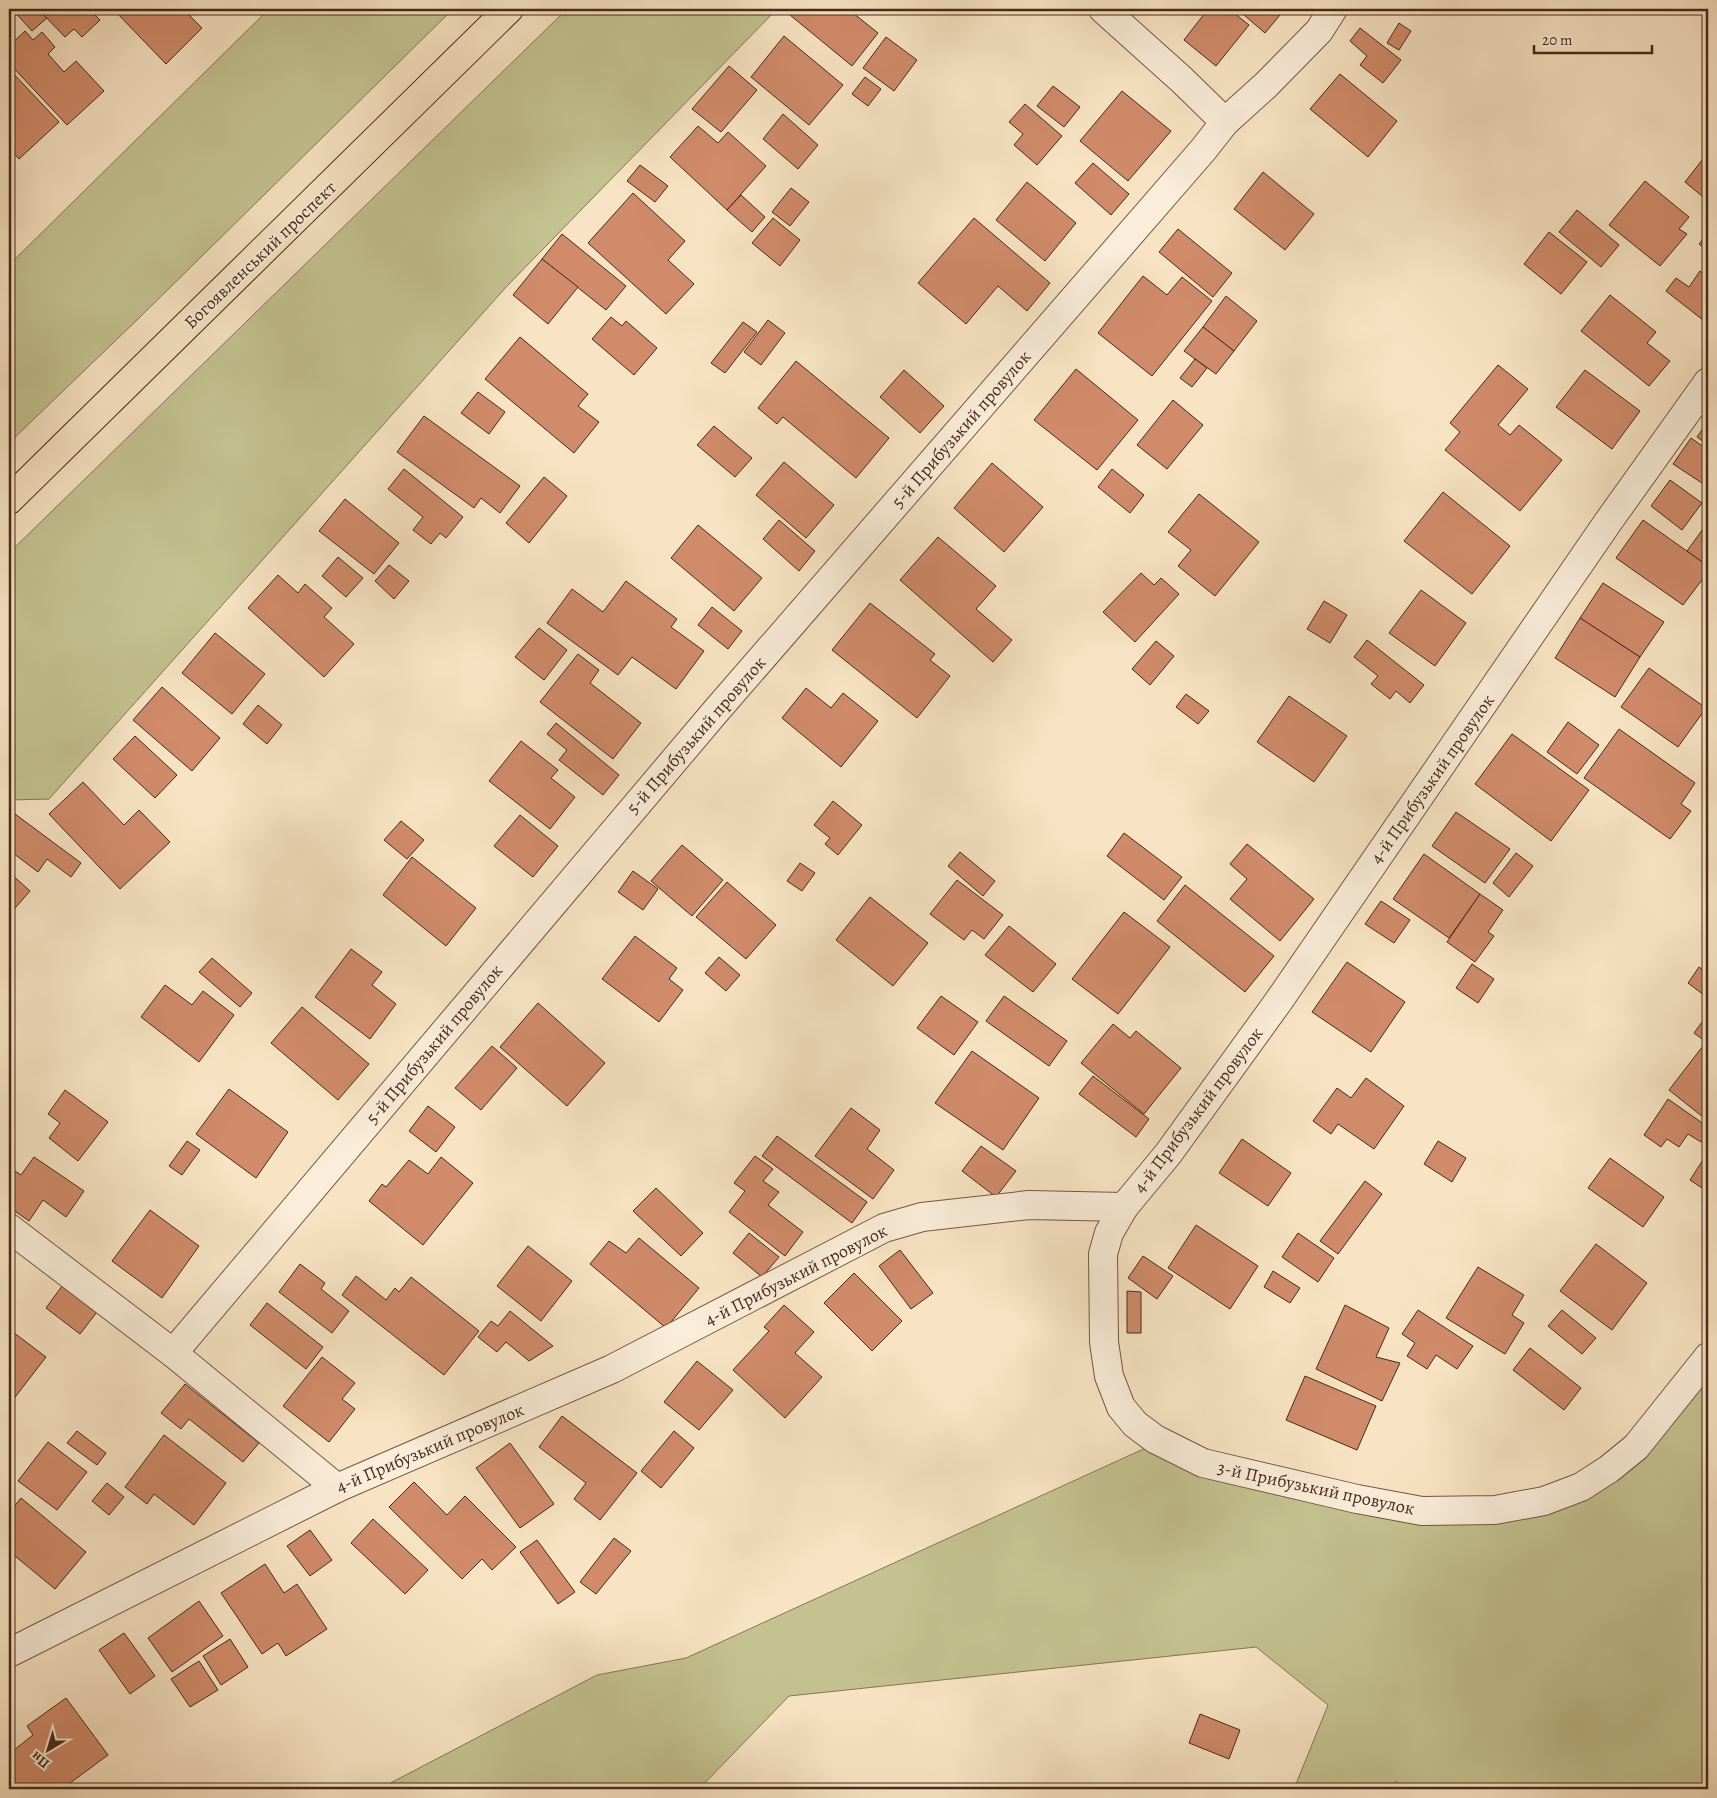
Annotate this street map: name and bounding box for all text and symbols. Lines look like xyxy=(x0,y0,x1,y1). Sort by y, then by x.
scale bar xyxy=(1534,22,1652,54)
text: 20 m xyxy=(1542,30,1573,50)
street label: Богоявленський проспект xyxy=(179,176,341,334)
street label: 5-й Прибузький провулок xyxy=(886,345,1036,513)
street label: 5-й Прибузький провулок xyxy=(621,651,771,819)
street label: 4-й Прибузький провулок xyxy=(1364,689,1500,869)
street label: 5-й Прибузький провулок xyxy=(360,959,508,1129)
street label: 4-й Прибузький провулок xyxy=(1128,1022,1268,1198)
street label: 4-й Прибузький провулок xyxy=(701,1219,891,1331)
street label: 4-й Прибузький провулок xyxy=(332,1398,528,1498)
street label: 3-й Прибузький провулок xyxy=(1215,1455,1417,1521)
north arrow xyxy=(22,1726,72,1776)
text: Пн xyxy=(27,1747,53,1773)

